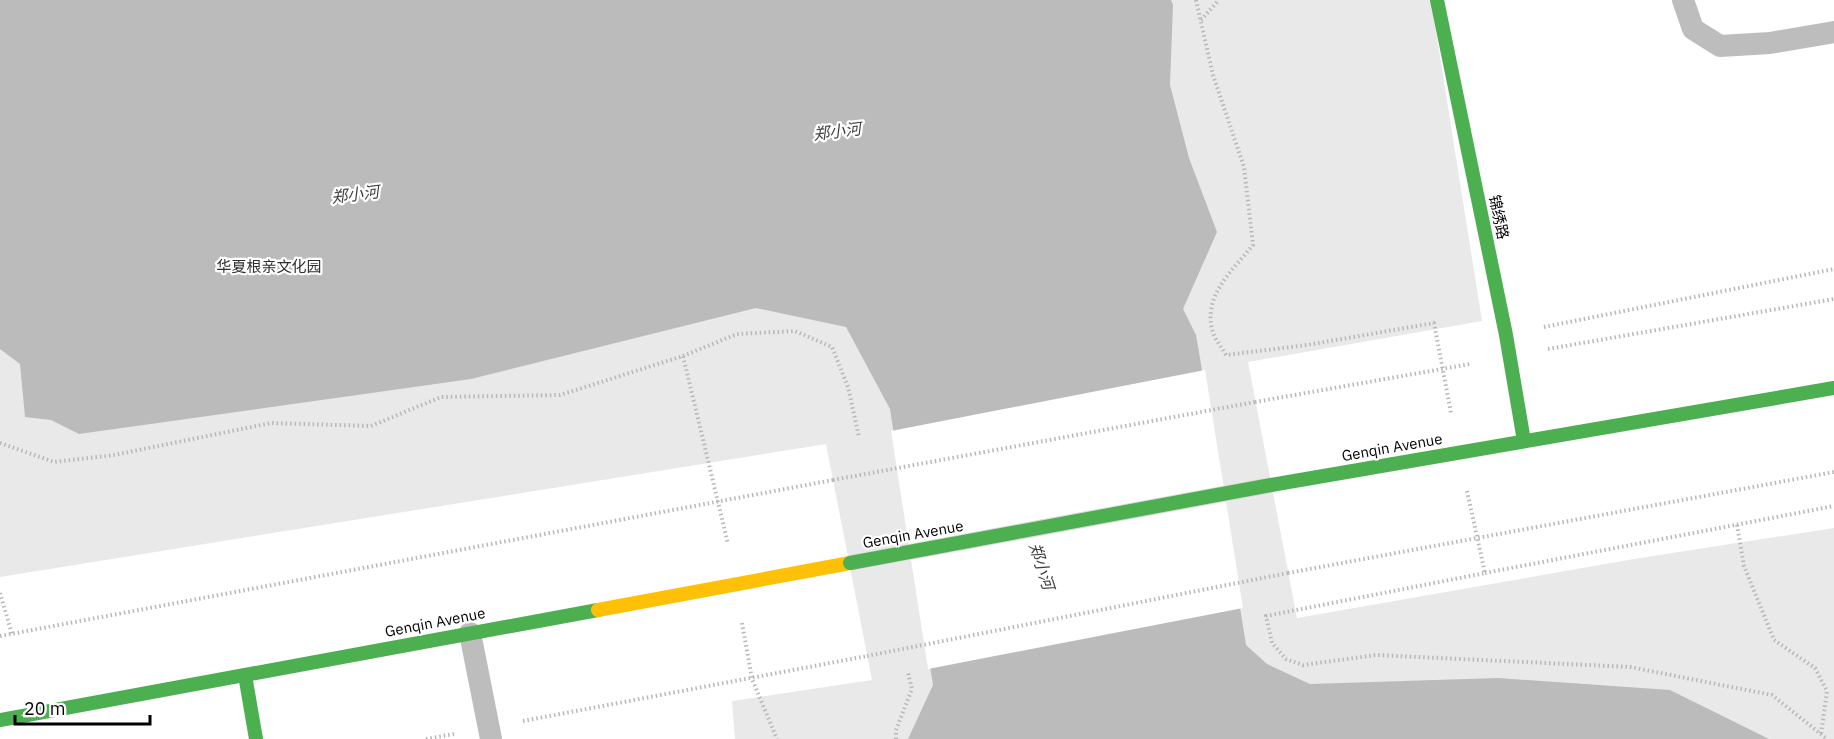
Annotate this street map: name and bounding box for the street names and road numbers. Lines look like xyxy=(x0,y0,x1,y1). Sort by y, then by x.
street label: 锦绣路 xyxy=(1485,193,1513,241)
street label: Genqin Avenue xyxy=(1340,429,1444,465)
street label: Genqin Avenue xyxy=(861,516,965,552)
street label: Genqin Avenue xyxy=(383,603,487,641)

